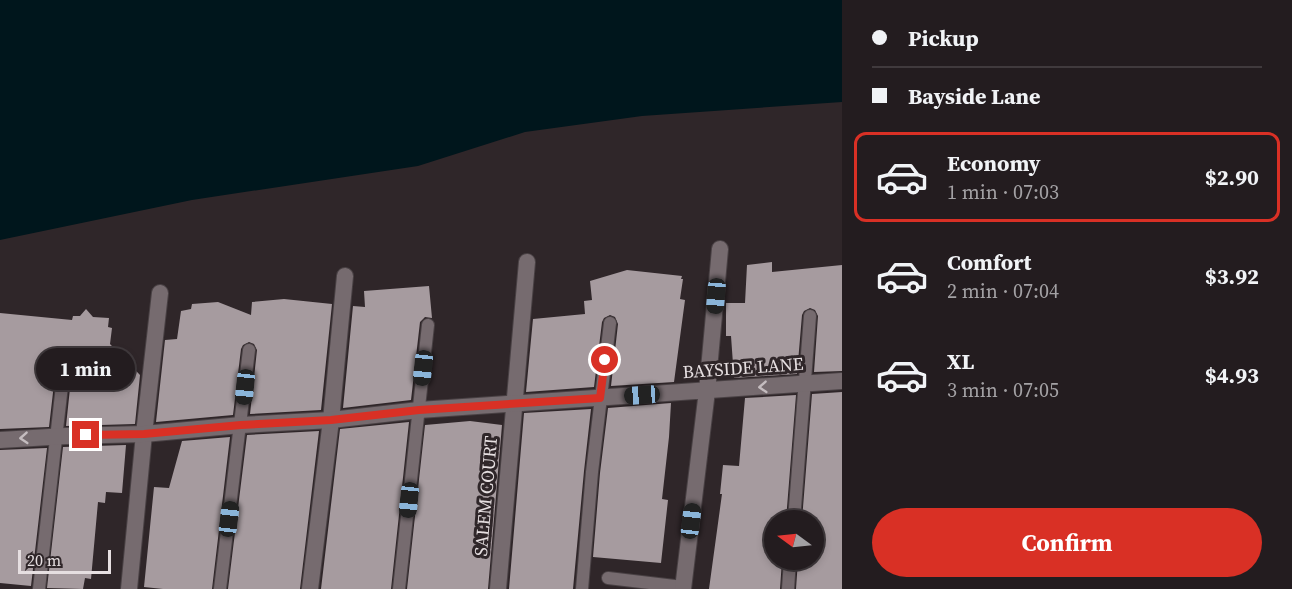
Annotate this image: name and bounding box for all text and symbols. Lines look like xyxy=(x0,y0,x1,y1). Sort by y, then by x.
text: Pickup xyxy=(908,23,979,53)
text: Bayside Lane xyxy=(908,81,1041,111)
text: Economy xyxy=(947,148,1041,178)
icon: car xyxy=(875,150,929,204)
text: $2.90 xyxy=(1205,162,1259,192)
text: 1 min · 07:03 xyxy=(947,178,1059,206)
text: Comfort xyxy=(947,247,1031,277)
icon: car xyxy=(875,249,929,303)
text: $3.92 xyxy=(1205,261,1259,291)
car xyxy=(705,277,727,315)
text: 2 min · 07:04 xyxy=(947,277,1059,305)
route start xyxy=(591,346,618,373)
text: XL xyxy=(947,346,974,376)
callout: 1 min xyxy=(36,348,136,390)
icon: car xyxy=(875,348,929,402)
car xyxy=(412,349,434,387)
street label: BAYSIDE LANE xyxy=(682,351,804,384)
text: 1 min xyxy=(60,355,111,383)
text: $4.93 xyxy=(1205,360,1259,390)
car xyxy=(234,368,256,406)
text: 3 min · 07:05 xyxy=(947,376,1059,404)
one-way arrow xyxy=(758,380,767,393)
car xyxy=(623,385,661,405)
route end xyxy=(72,421,99,448)
one-way arrow xyxy=(19,431,28,444)
street label: SALEM COURT xyxy=(468,435,503,557)
car xyxy=(398,481,420,519)
car xyxy=(218,500,240,538)
car xyxy=(680,502,702,540)
button: Confirm xyxy=(872,508,1262,577)
north arrow xyxy=(764,510,824,570)
map controls xyxy=(764,510,824,570)
scale bar xyxy=(18,547,111,574)
text: 20 m xyxy=(27,549,61,571)

